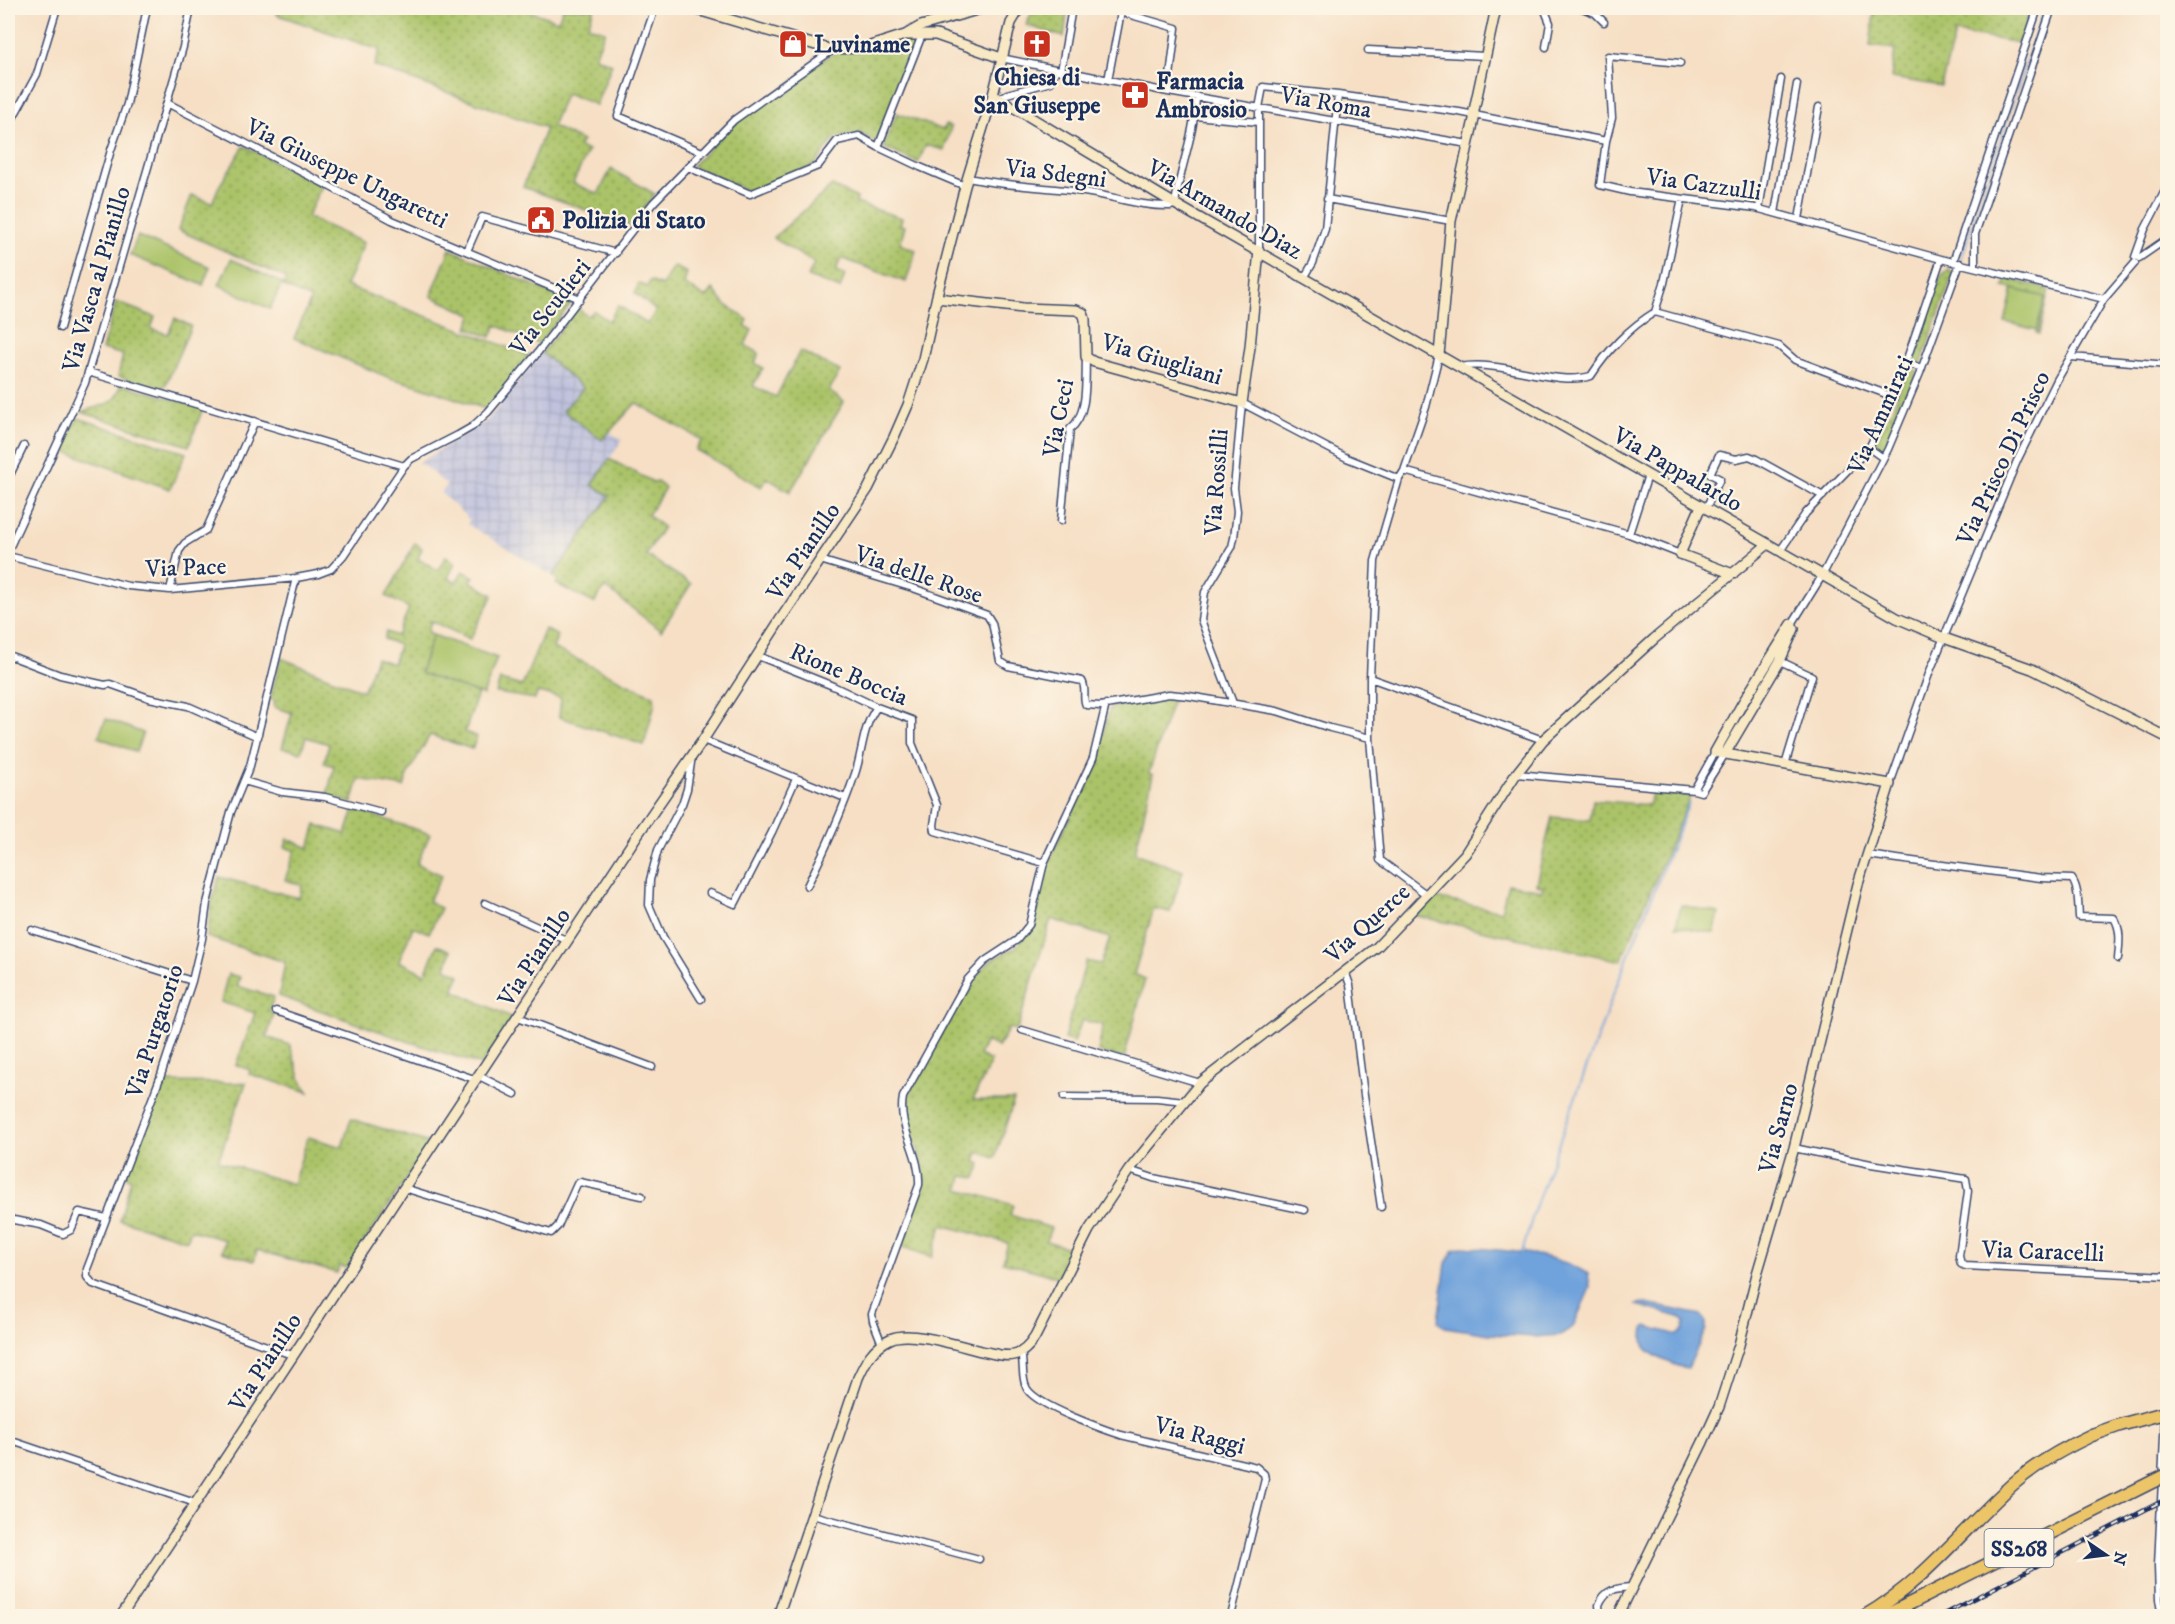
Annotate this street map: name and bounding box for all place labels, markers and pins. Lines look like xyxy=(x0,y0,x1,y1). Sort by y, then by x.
shop icon: Luviname xyxy=(777,28,809,60)
church icon: Chiesa di San Giuseppe xyxy=(1021,28,1053,60)
place label: Luviname xyxy=(814,30,910,60)
place label: Chiesa di San Giuseppe xyxy=(974,63,1101,121)
place label: Farmacia Ambrosio xyxy=(1155,67,1247,125)
pharmacy icon: Farmacia Ambrosio xyxy=(1119,79,1151,111)
public building icon: Polizia di Stato xyxy=(525,204,557,236)
place label: Polizia di Stato xyxy=(562,206,706,236)

